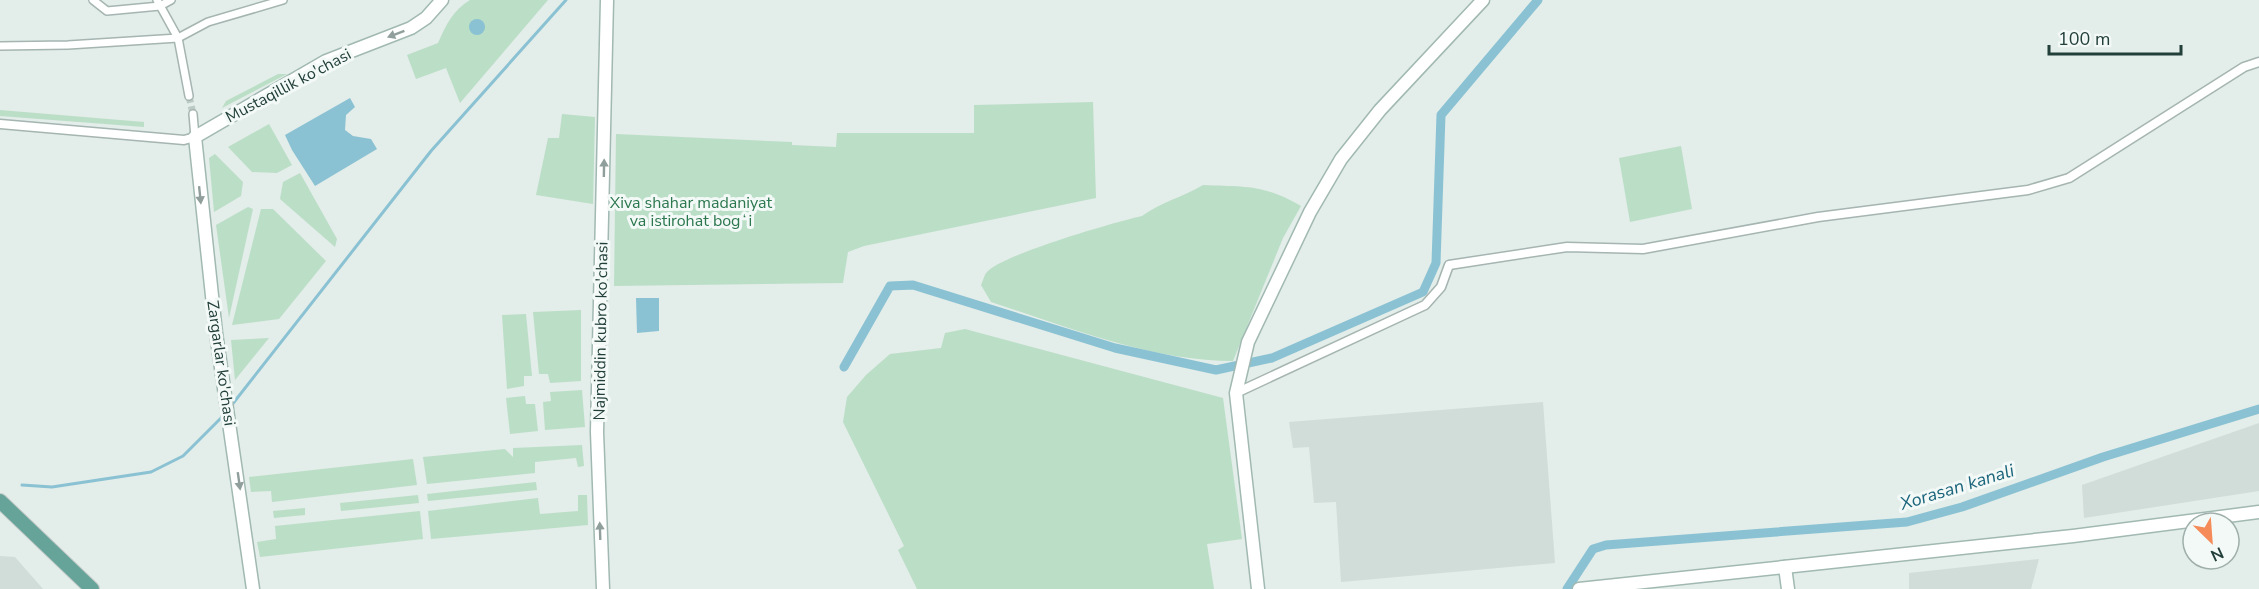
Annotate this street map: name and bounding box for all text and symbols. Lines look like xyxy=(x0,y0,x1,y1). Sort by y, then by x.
scale bar xyxy=(2049,18,2181,56)
text: 100 m xyxy=(2058,27,2110,51)
one-way arrow xyxy=(387,30,405,39)
street label: Mustaqillik ko'chasi xyxy=(222,43,355,128)
one-way arrow xyxy=(599,158,608,177)
one-way arrow xyxy=(196,186,205,205)
park label: Xiva shahar madaniyat va istirohat bogʻi xyxy=(610,192,773,232)
street label: Najmiddin kubro ko'chasi xyxy=(588,242,614,421)
street label: Zargarlar ko'chasi xyxy=(201,299,241,427)
water label: Xorasan kanali xyxy=(1896,458,2018,516)
one-way arrow xyxy=(234,471,243,490)
north arrow xyxy=(2181,511,2241,571)
one-way arrow xyxy=(595,521,604,540)
text: N xyxy=(2207,541,2227,566)

